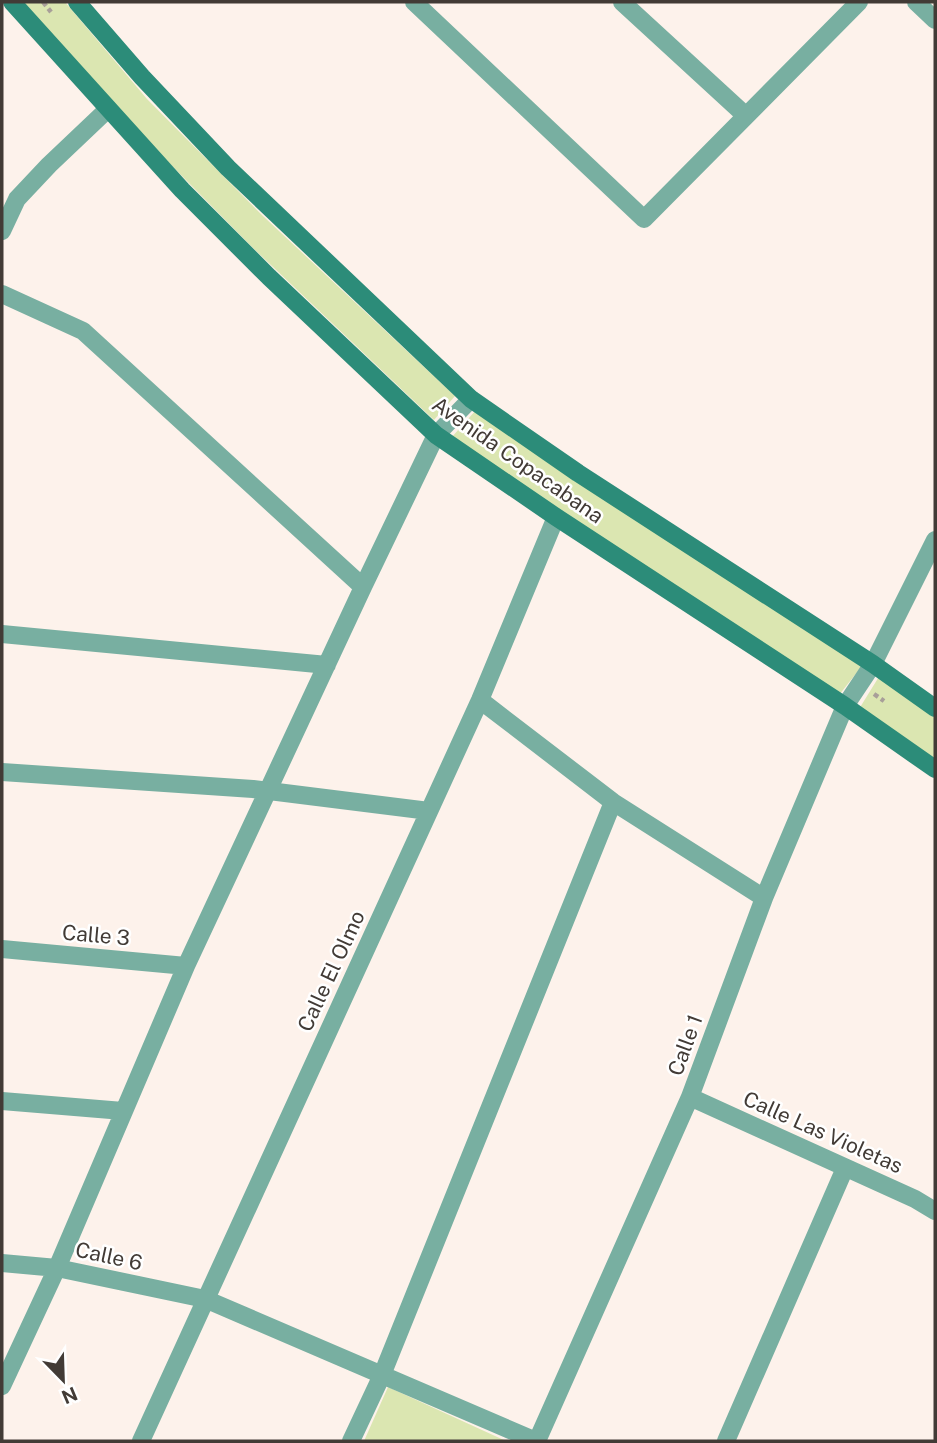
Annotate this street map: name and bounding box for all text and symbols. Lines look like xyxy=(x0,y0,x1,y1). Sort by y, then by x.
street label: Avenida Copacabana xyxy=(428,391,608,529)
street label: Calle El Olmo xyxy=(292,907,370,1035)
street label: Calle 3 xyxy=(61,920,131,950)
street label: Calle 1 xyxy=(662,1011,708,1079)
street label: Calle Las Violetas xyxy=(739,1086,907,1178)
street label: Calle 6 xyxy=(73,1237,145,1275)
north arrow xyxy=(28,1345,98,1415)
text: N xyxy=(59,1383,81,1409)

